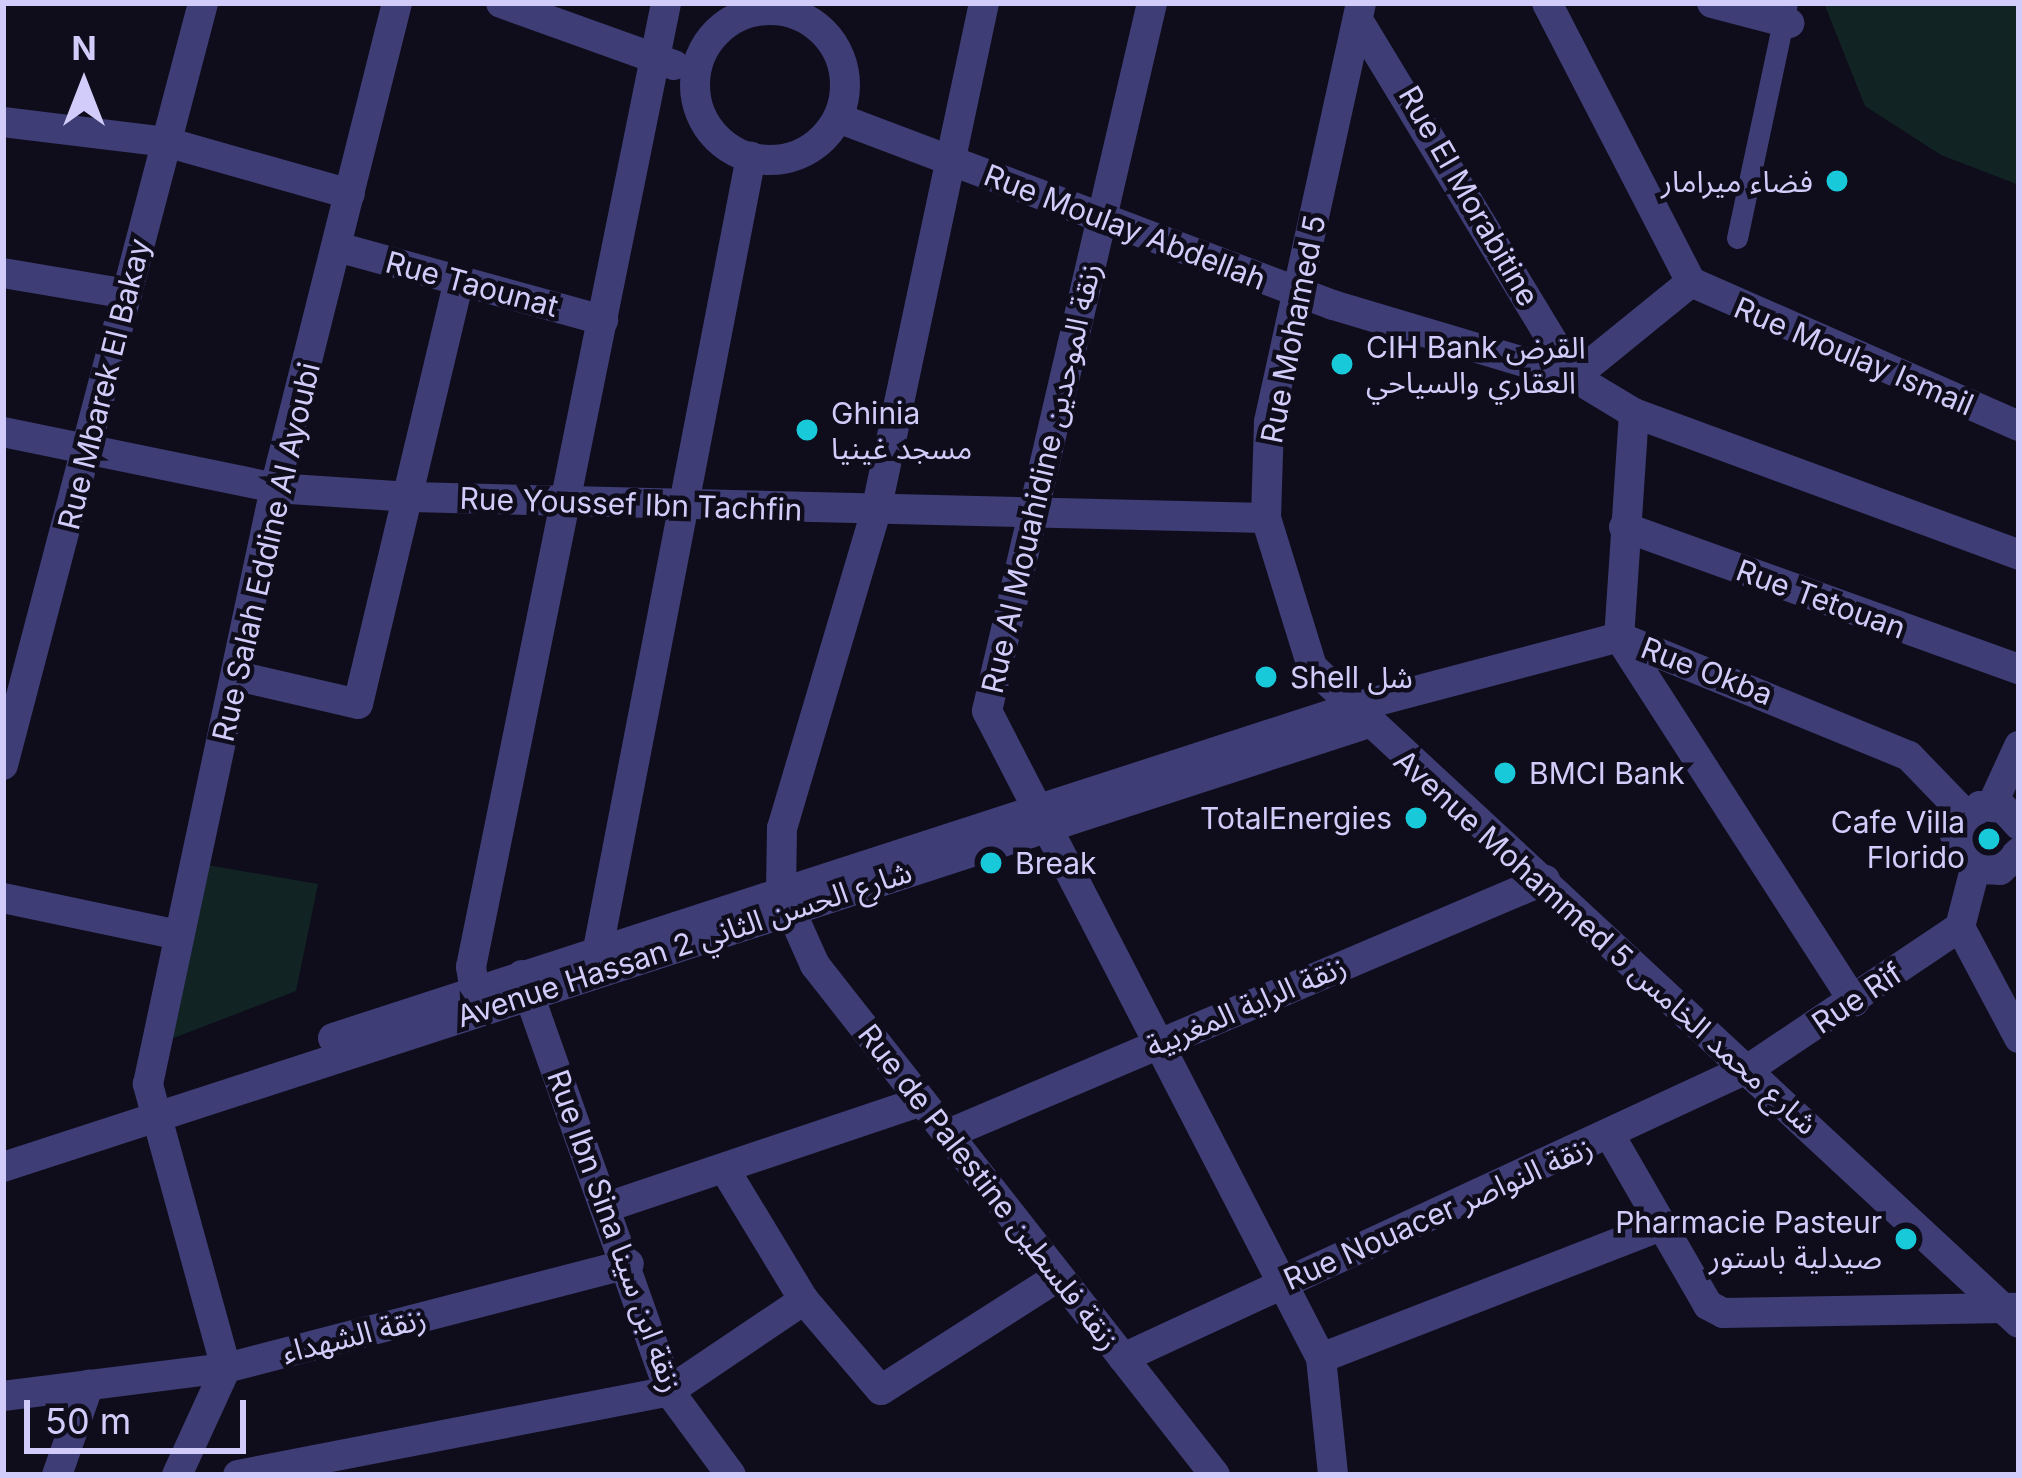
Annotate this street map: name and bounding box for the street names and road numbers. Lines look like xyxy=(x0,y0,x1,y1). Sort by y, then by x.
street label: Rue El Morabitine xyxy=(1391,80,1547,312)
street label: Rue Moulay Abdellah xyxy=(979,157,1271,297)
street label: Rue Mohamed 5 xyxy=(1253,212,1333,446)
street label: Rue Mbarek El Bakay xyxy=(50,235,158,533)
street label: Rue Taounat xyxy=(382,244,562,324)
street label: Rue Al Mouahidine زنقة الموحدين xyxy=(974,259,1108,697)
street label: Rue Moulay Ismail xyxy=(1729,289,1979,423)
street label: Rue Salah Eddine Al Ayoubi xyxy=(205,359,327,745)
street label: Rue Youssef Ibn Tachfin xyxy=(459,480,803,528)
street label: Rue Tetouan xyxy=(1732,552,1910,646)
street label: Rue Okba xyxy=(1636,629,1778,713)
street label: Avenue Mohammed 5 شارع محمد الخامس xyxy=(1387,742,1825,1142)
street label: Avenue Hassan 2 شارع الحسن الثاني xyxy=(452,853,916,1035)
street label: زنقة الراية المغربية xyxy=(1140,948,1352,1064)
street label: Rue Rif xyxy=(1805,955,1909,1041)
street label: Rue de Palestine زنقة فلسطين xyxy=(851,1017,1127,1357)
street label: Rue Ibn Sina زنقة ابن سينا xyxy=(540,1065,690,1397)
street label: Rue Nouacer زنقة النواصر xyxy=(1278,1129,1598,1297)
street label: زنقة الشهداء xyxy=(278,1300,430,1370)

